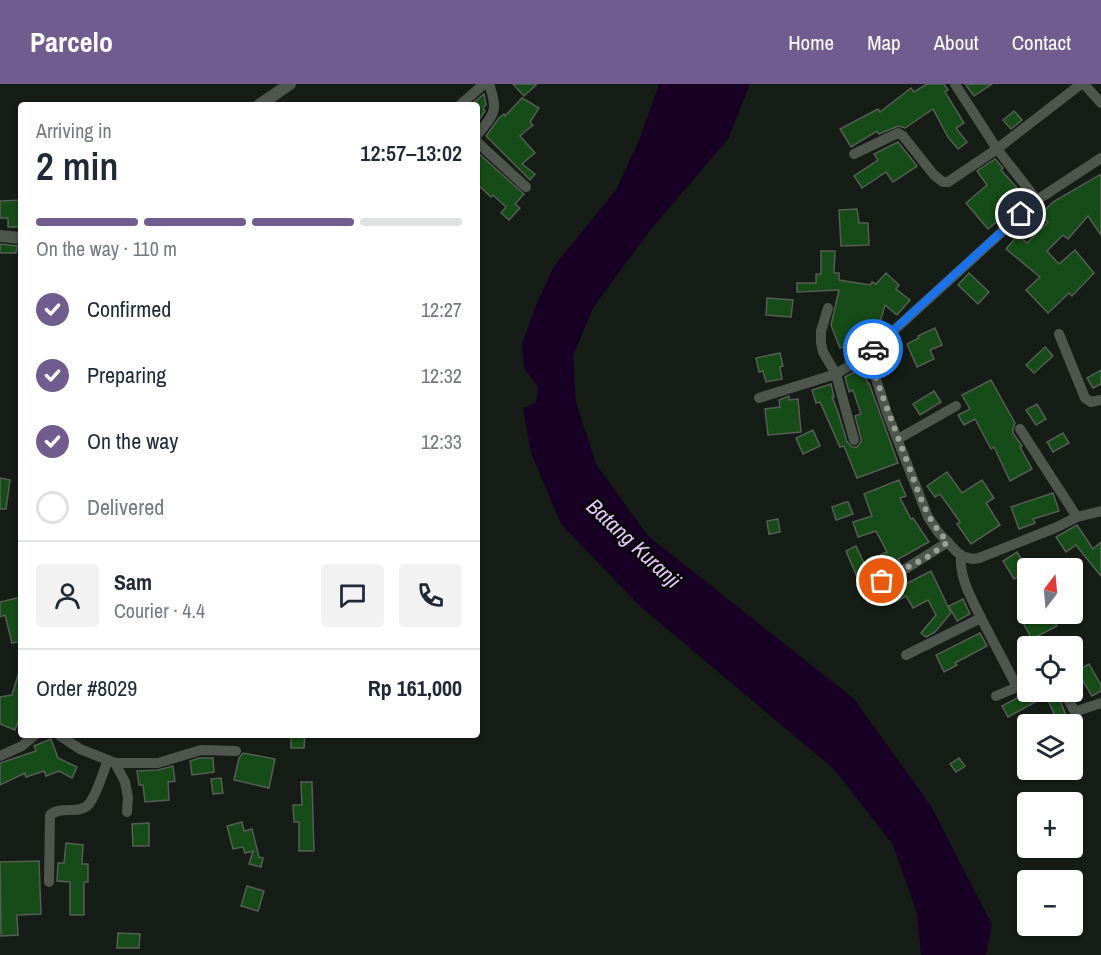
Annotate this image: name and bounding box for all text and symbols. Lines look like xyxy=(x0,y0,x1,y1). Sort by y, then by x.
text: Parcelo xyxy=(30,23,113,61)
text: Home xyxy=(788,28,834,57)
text: Map xyxy=(867,28,901,57)
text: About xyxy=(934,28,979,57)
text: Contact xyxy=(1012,28,1071,57)
text: Arriving in xyxy=(36,117,112,144)
text: 12:57–13:02 xyxy=(360,138,462,168)
text: 2 min xyxy=(36,140,118,192)
pin xyxy=(995,188,1046,239)
icon: home xyxy=(1004,197,1037,230)
text: On the way · 110 m xyxy=(36,235,177,262)
icon: check xyxy=(36,293,69,326)
text: Confirmed xyxy=(87,294,171,324)
text: 12:27 xyxy=(421,296,462,323)
courier xyxy=(843,319,903,379)
icon: car xyxy=(857,333,890,366)
icon: check xyxy=(36,359,69,392)
text: Preparing xyxy=(87,360,166,390)
text: 12:32 xyxy=(421,362,462,389)
icon: check xyxy=(36,425,69,458)
text: On the way xyxy=(87,426,178,456)
text: 12:33 xyxy=(421,428,462,455)
water label: Batang Kuranji xyxy=(580,491,688,595)
text: Delivered xyxy=(87,492,164,522)
pin xyxy=(856,555,907,606)
north arrow xyxy=(1017,558,1083,624)
map controls xyxy=(1017,558,1083,936)
button: person xyxy=(36,564,99,627)
button: chat xyxy=(321,564,384,627)
button: phone xyxy=(399,564,462,627)
icon: bag xyxy=(865,564,898,597)
text: Sam xyxy=(114,567,152,597)
text: Courier · 4.4 xyxy=(114,597,205,624)
button: locate xyxy=(1017,636,1083,702)
text: Order #8029 xyxy=(36,673,137,703)
text: Rp 161,000 xyxy=(368,673,462,703)
button: layers xyxy=(1017,714,1083,780)
button: + xyxy=(1017,792,1083,858)
button: − xyxy=(1017,870,1083,936)

